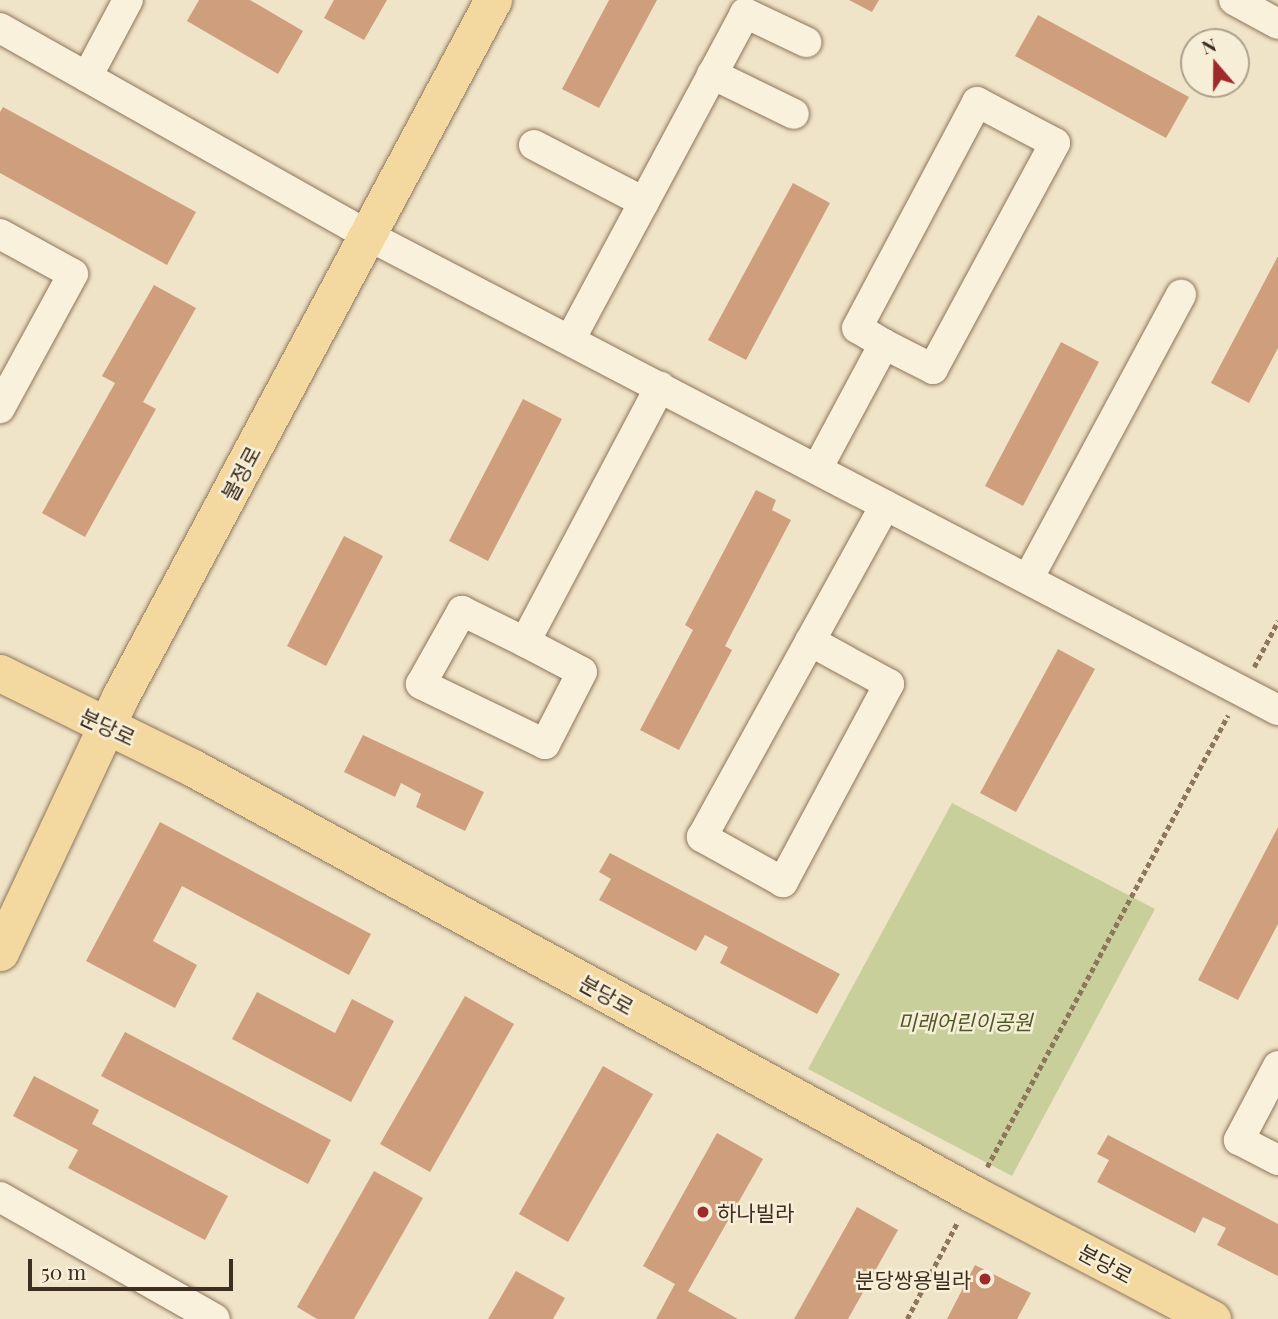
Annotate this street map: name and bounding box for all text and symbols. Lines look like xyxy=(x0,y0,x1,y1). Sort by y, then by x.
north arrow xyxy=(1180,28,1250,98)
text: N xyxy=(1198,31,1219,60)
street label: 불정로 xyxy=(215,441,265,505)
street label: 분당로 xyxy=(76,702,140,750)
street label: 분당로 xyxy=(576,969,638,1019)
park label: 미래어린이공원 xyxy=(897,1008,1033,1034)
place label: 하나빌라 xyxy=(717,1199,794,1225)
marker: 하나빌라 xyxy=(695,1204,711,1220)
street label: 분당로 xyxy=(1074,1238,1138,1288)
scale bar xyxy=(32,1246,236,1290)
text: 50 m xyxy=(41,1257,86,1285)
place label: 분당쌍용빌라 xyxy=(855,1266,971,1292)
marker: 분당쌍용빌라 xyxy=(977,1271,993,1287)

